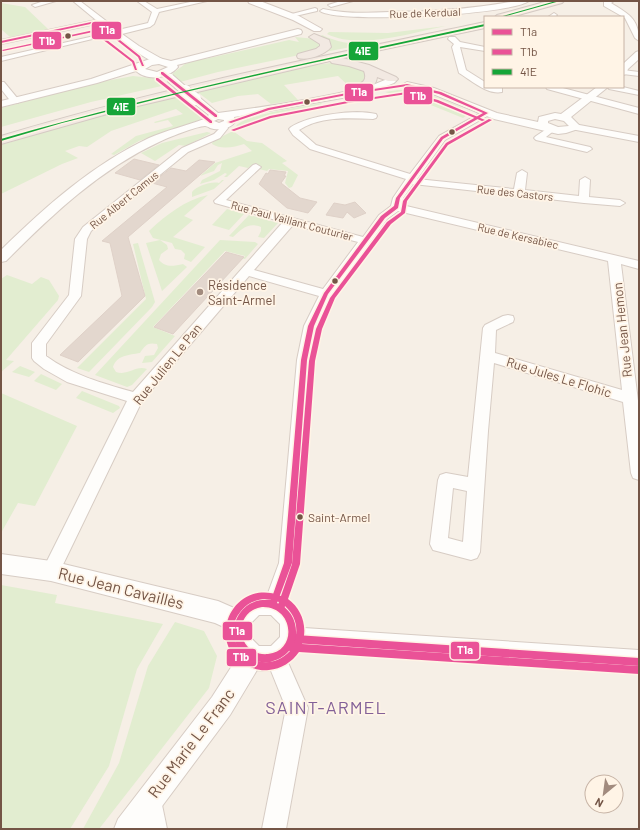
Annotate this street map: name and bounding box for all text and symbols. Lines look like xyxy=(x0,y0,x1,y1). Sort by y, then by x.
street label: Rue de Kerdual xyxy=(389,5,461,20)
legend xyxy=(484,16,624,88)
line badge: T1a xyxy=(91,21,122,40)
text: T1a xyxy=(99,23,115,36)
text: T1a xyxy=(520,24,537,38)
line badge: T1b xyxy=(32,31,62,50)
unlabelled marker xyxy=(63,31,73,41)
text: T1b xyxy=(39,34,55,47)
line badge: 41E xyxy=(348,41,379,61)
text: 41E xyxy=(355,44,372,57)
text: T1b xyxy=(520,44,538,58)
text: 41E xyxy=(520,64,537,78)
line badge: T1a xyxy=(344,83,374,102)
text: T1a xyxy=(351,85,367,98)
line badge: T1b xyxy=(403,86,433,105)
text: T1b xyxy=(410,89,426,102)
line badge: 41E xyxy=(106,97,136,116)
unlabelled marker xyxy=(302,97,312,107)
text: 41E xyxy=(113,100,130,113)
unlabelled marker xyxy=(447,127,457,137)
street label: Rue Albert Camus xyxy=(87,168,161,231)
street label: Rue des Castors xyxy=(476,182,554,203)
street label: Rue Paul Vaillant Couturier xyxy=(230,198,355,243)
street label: Rue de Kersabiec xyxy=(476,220,560,251)
unlabelled marker xyxy=(330,276,340,286)
place label: Résidence Saint-Armel xyxy=(208,277,275,308)
street label: Rue Jean Hemon xyxy=(609,282,635,378)
marker: Résidence Saint-Armel xyxy=(195,287,205,297)
street label: Rue Julien Le Pan xyxy=(129,320,205,408)
street label: Rue Jules Le Flohic xyxy=(505,353,614,401)
place label: Saint-Armel xyxy=(308,510,370,524)
marker: Saint-Armel xyxy=(295,512,305,522)
street label: Rue Jean Cavaillès xyxy=(56,563,186,612)
line badge: T1a xyxy=(222,621,253,641)
text: T1a xyxy=(229,624,245,637)
line badge: T1a xyxy=(450,641,480,660)
text: T1a xyxy=(457,643,473,656)
line badge: T1b xyxy=(226,648,257,667)
text: T1b xyxy=(233,650,249,663)
street label: Rue Marie Le Franc xyxy=(143,684,238,801)
district label: SAINT-ARMEL xyxy=(265,696,387,718)
north arrow xyxy=(584,774,624,814)
text: N xyxy=(593,796,605,811)

